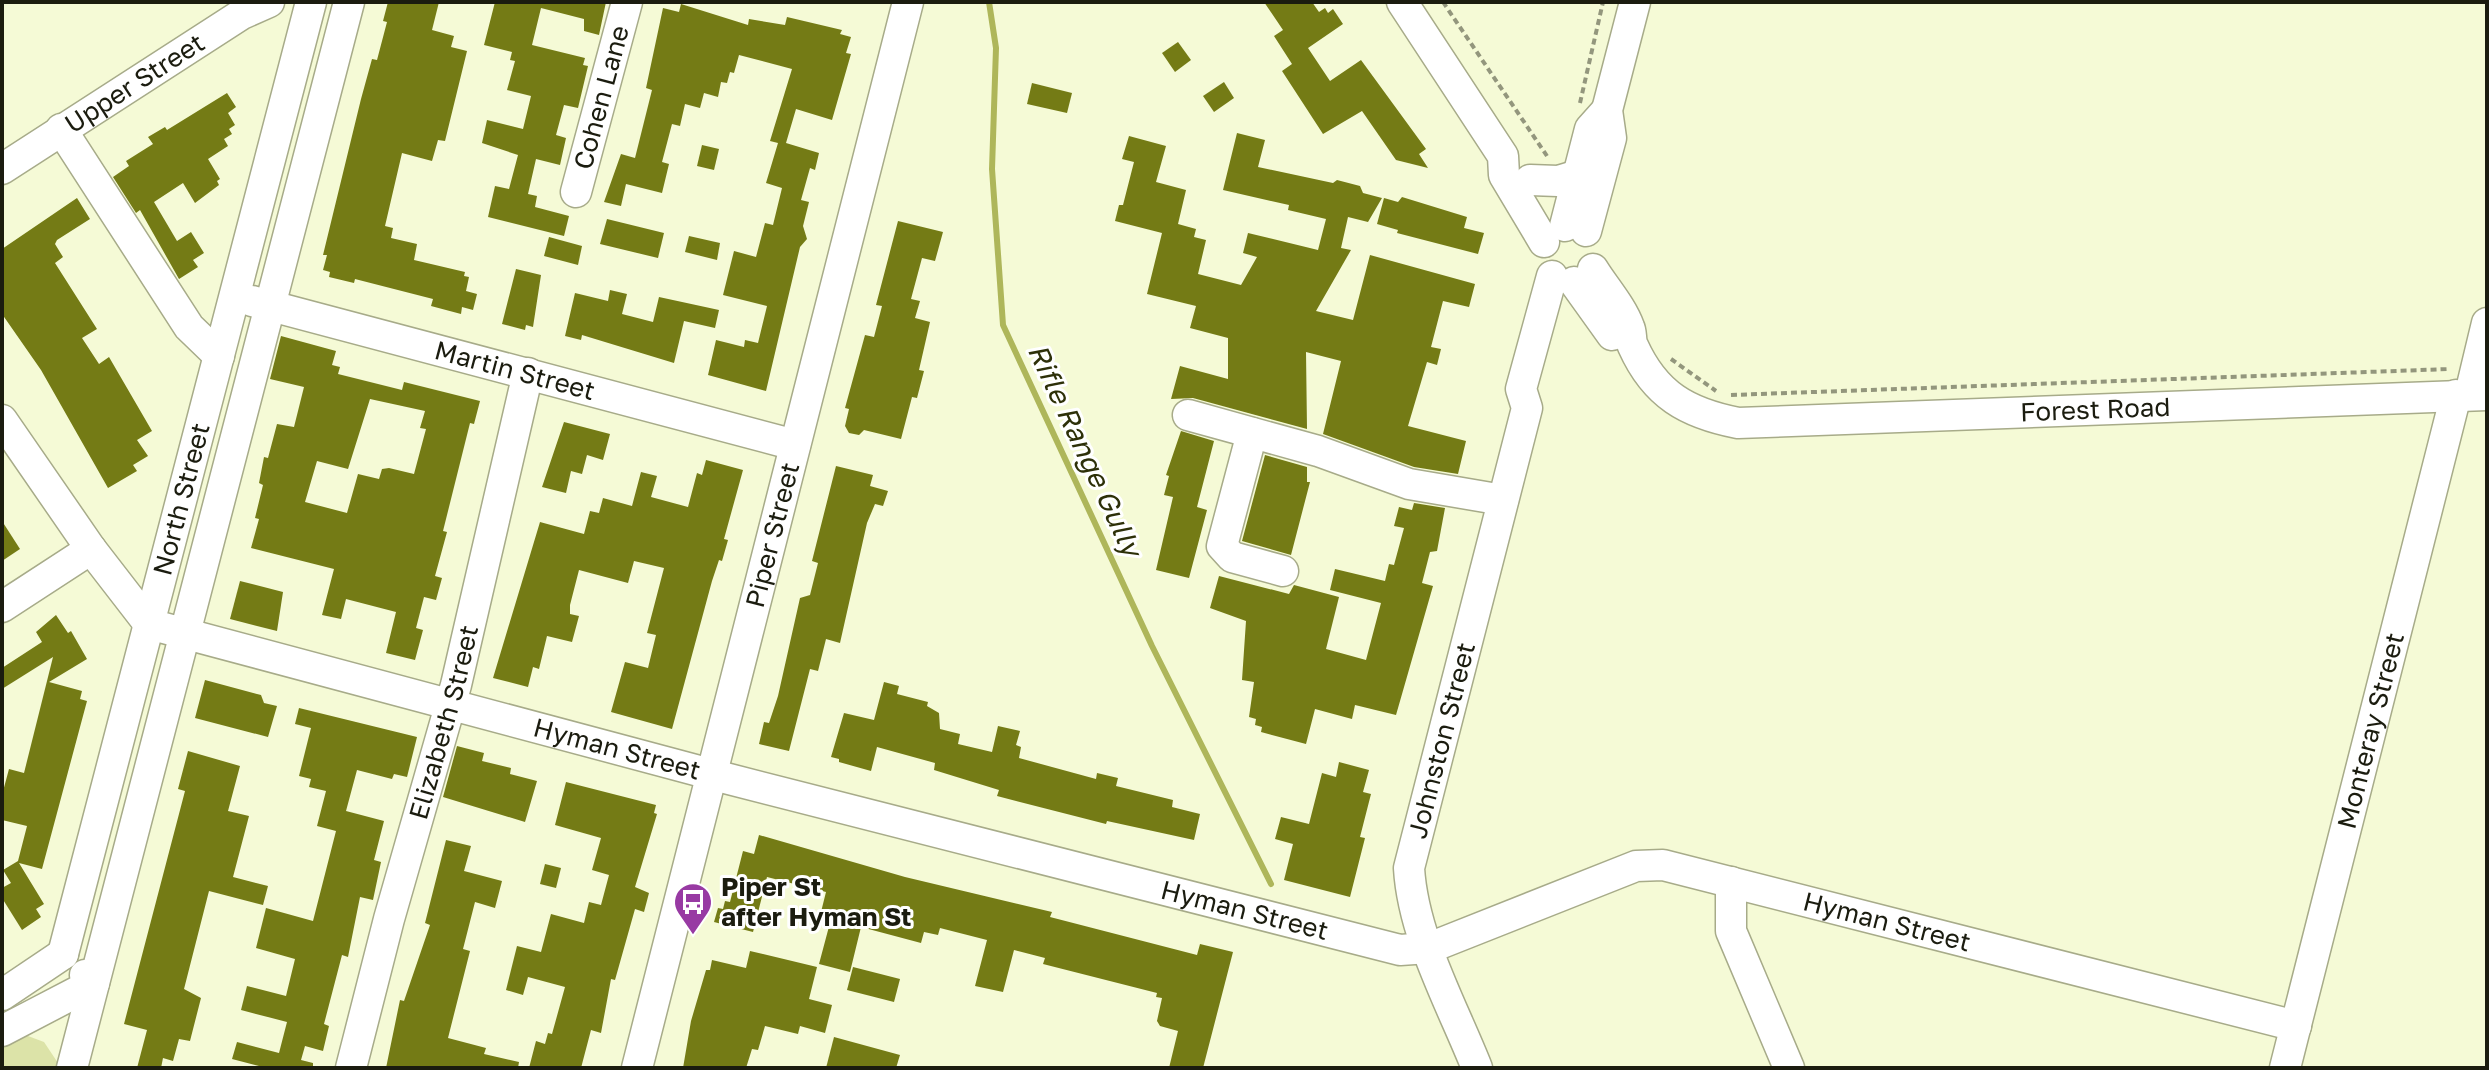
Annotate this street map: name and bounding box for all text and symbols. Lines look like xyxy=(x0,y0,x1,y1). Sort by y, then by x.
street label: Cohen Lane xyxy=(567,22,635,173)
street label: Upper Street xyxy=(59,27,210,139)
street label: Martin Street xyxy=(431,334,599,406)
water label: Rifle Range Gully xyxy=(1022,338,1151,564)
street label: Forest Road xyxy=(2020,391,2171,427)
street label: North Street xyxy=(146,420,216,578)
street label: Piper Street xyxy=(739,459,805,611)
street label: Elizabeth Street xyxy=(402,622,484,823)
street label: Monteray Street xyxy=(2330,629,2410,832)
street label: Johnston Street xyxy=(1401,639,1481,842)
street label: Hyman Street xyxy=(530,711,704,786)
place label: Piper St after Hyman St xyxy=(721,871,911,932)
street label: Hyman Street xyxy=(1158,874,1332,946)
bus stop icon: Piper St after Hyman St xyxy=(672,881,714,936)
street label: Hyman Street xyxy=(1800,885,1974,958)

